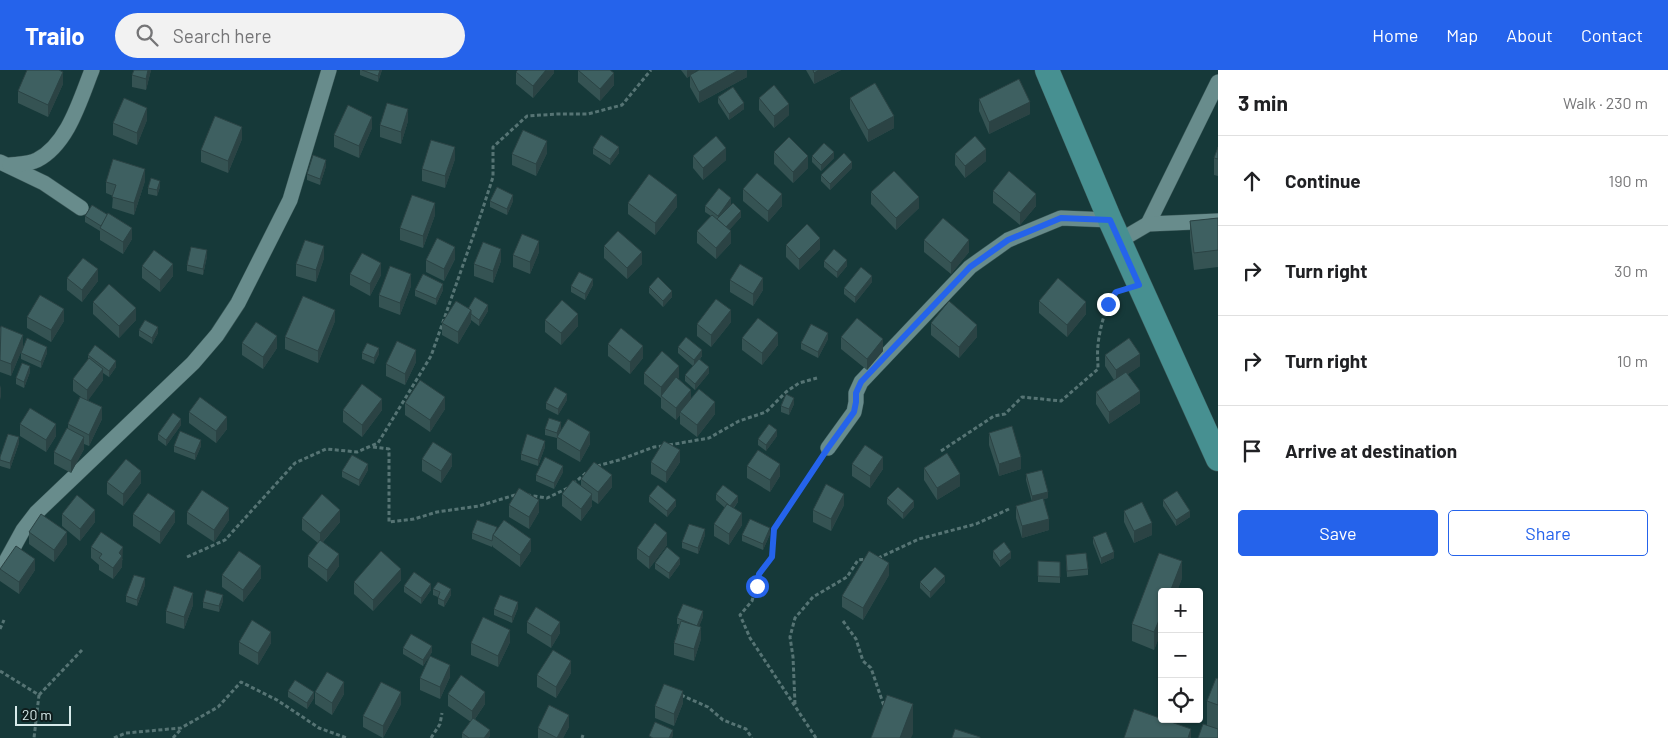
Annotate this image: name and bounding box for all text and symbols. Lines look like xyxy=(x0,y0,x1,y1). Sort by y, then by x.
search box xyxy=(115,13,465,58)
text: Trailo xyxy=(25,21,85,50)
icon: search xyxy=(133,21,161,49)
text: Search here xyxy=(173,24,272,47)
text: Home xyxy=(1372,24,1418,46)
text: Map xyxy=(1446,24,1478,46)
text: About xyxy=(1506,24,1553,46)
text: Contact xyxy=(1581,24,1643,46)
text: 3 min xyxy=(1238,90,1288,115)
text: Walk · 230 m xyxy=(1563,93,1648,112)
icon: ahead xyxy=(1238,167,1266,195)
text: Continue xyxy=(1285,169,1361,192)
text: 190 m xyxy=(1609,171,1648,190)
icon: right xyxy=(1238,257,1266,285)
text: Turn right xyxy=(1285,259,1367,282)
text: 30 m xyxy=(1614,261,1648,280)
route end xyxy=(1097,293,1120,316)
icon: right xyxy=(1238,347,1266,375)
text: Turn right xyxy=(1285,349,1367,372)
text: 10 m xyxy=(1617,351,1648,370)
icon: arrive xyxy=(1238,437,1266,465)
text: Arrive at destination xyxy=(1285,439,1457,462)
button: Save xyxy=(1238,510,1438,556)
button: Share xyxy=(1448,510,1648,556)
route start xyxy=(746,575,769,598)
map controls xyxy=(1158,588,1203,723)
button: + xyxy=(1158,588,1203,633)
button: − xyxy=(1158,633,1203,678)
button: locate xyxy=(1158,678,1203,723)
scale bar xyxy=(15,703,71,726)
text: 20 m xyxy=(22,706,52,723)

